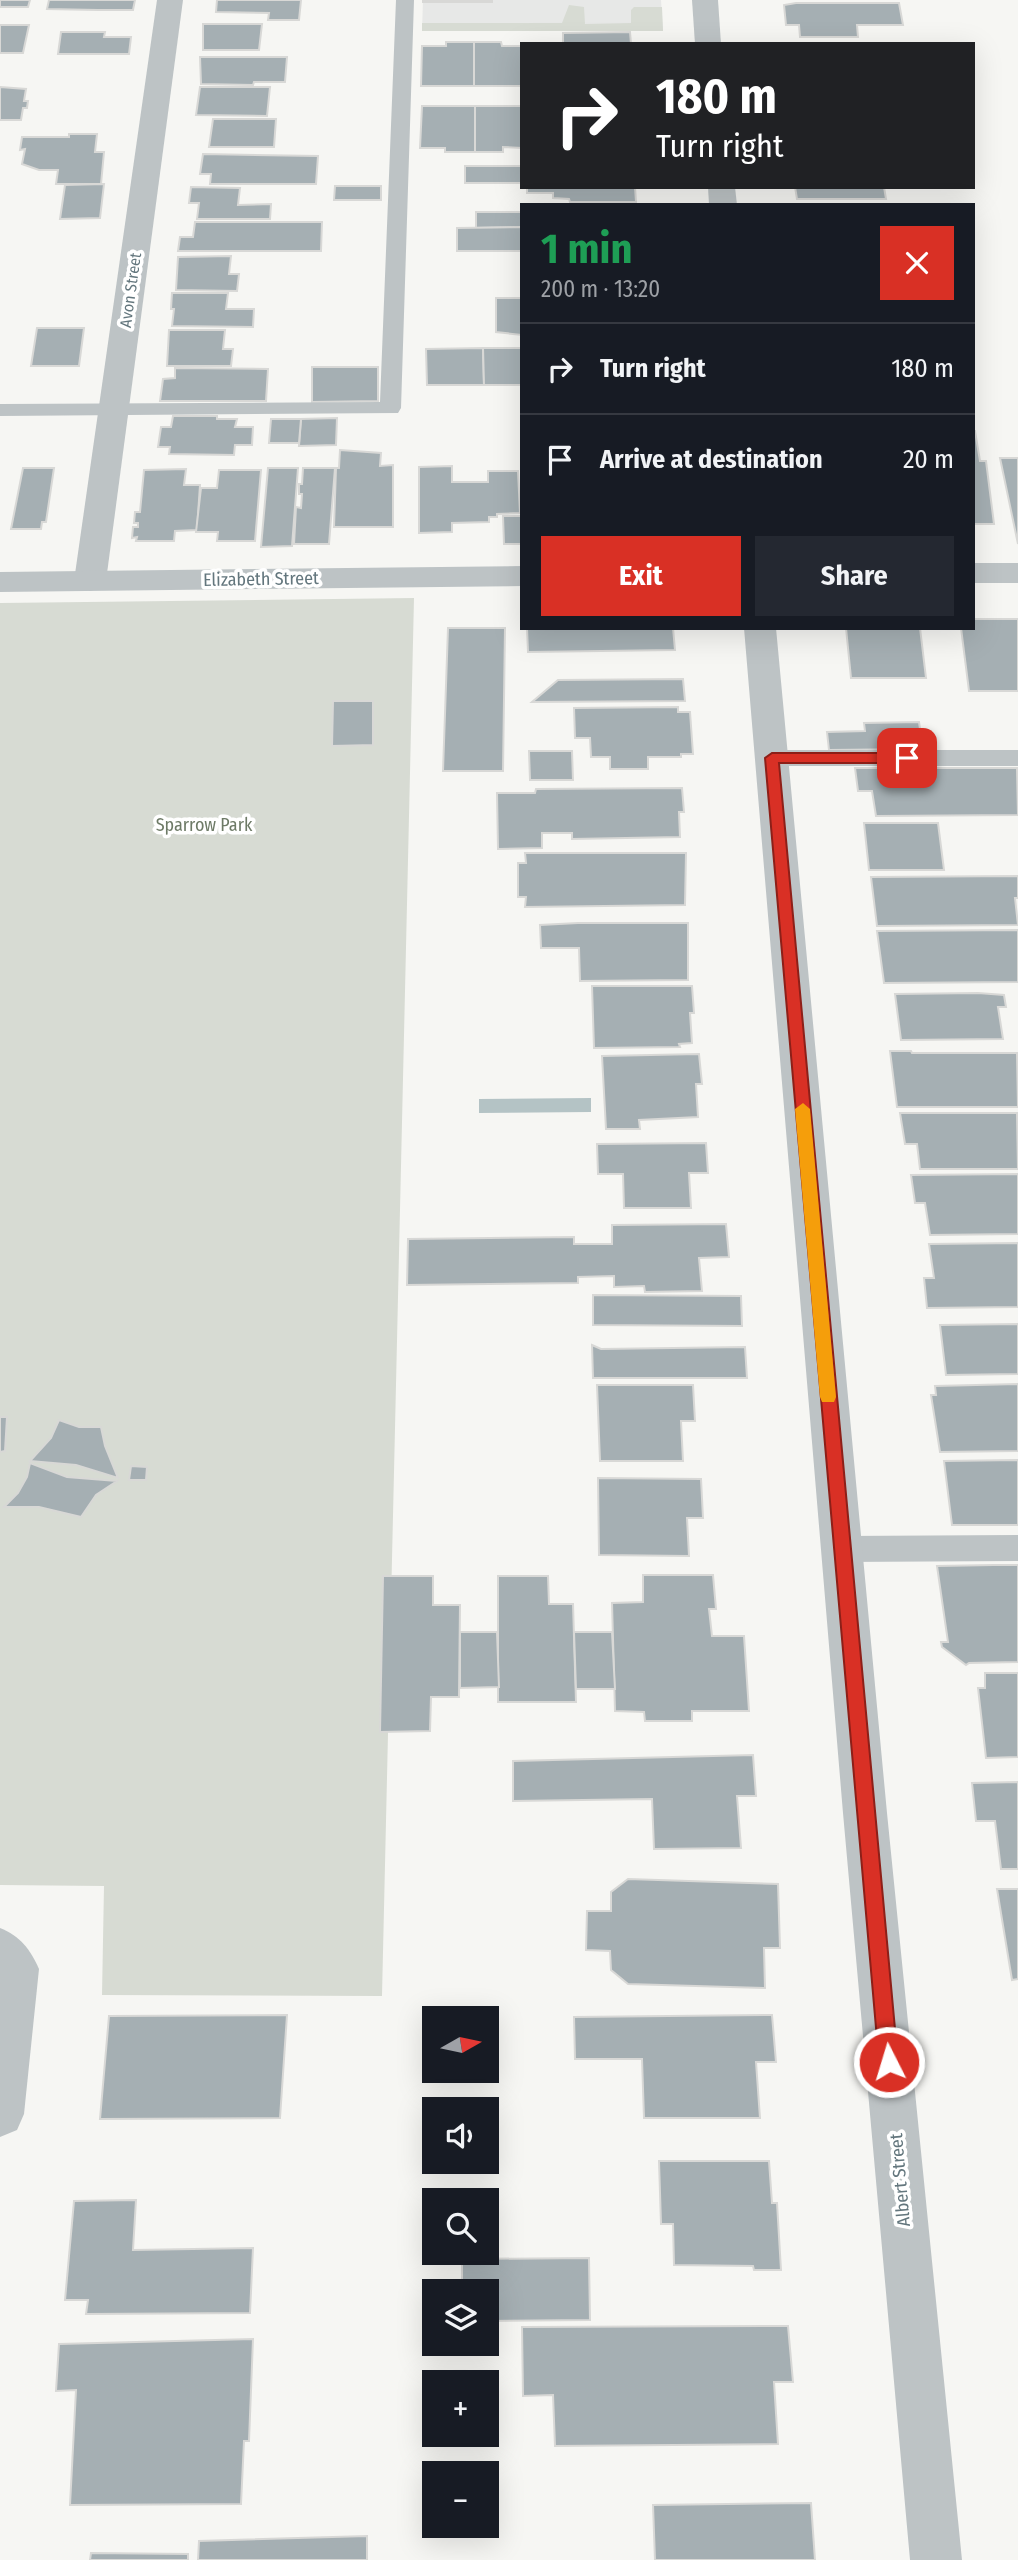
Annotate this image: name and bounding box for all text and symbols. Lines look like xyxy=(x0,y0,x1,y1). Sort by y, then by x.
text: 180 m xyxy=(656,67,777,126)
icon: right xyxy=(541,70,632,161)
text: Turn right xyxy=(656,127,783,165)
text: 1 min xyxy=(541,224,632,274)
button: close xyxy=(880,226,954,300)
street label: Avon Street xyxy=(116,251,145,329)
text: 200 m · 13:20 xyxy=(541,275,660,303)
icon: right xyxy=(541,350,579,388)
text: Turn right xyxy=(600,353,706,384)
text: 180 m xyxy=(891,353,954,384)
icon: arrive xyxy=(541,441,579,479)
text: Arrive at destination xyxy=(600,444,823,475)
text: 20 m xyxy=(903,444,954,475)
button: Exit xyxy=(541,536,741,616)
button: Share xyxy=(755,536,954,616)
street label: Elizabeth Street xyxy=(203,567,319,591)
pin xyxy=(877,728,937,788)
icon: arrive xyxy=(888,739,926,777)
park label: Sparrow Park xyxy=(156,814,253,836)
north arrow xyxy=(422,2006,499,2082)
map controls xyxy=(422,2006,499,2538)
position arrow xyxy=(852,2025,926,2099)
button: sound xyxy=(422,2097,499,2174)
street label: Albert Street xyxy=(885,2132,915,2227)
button: search xyxy=(422,2188,499,2265)
button: layers xyxy=(422,2279,499,2356)
button: + xyxy=(422,2370,499,2447)
button: − xyxy=(422,2461,499,2538)

